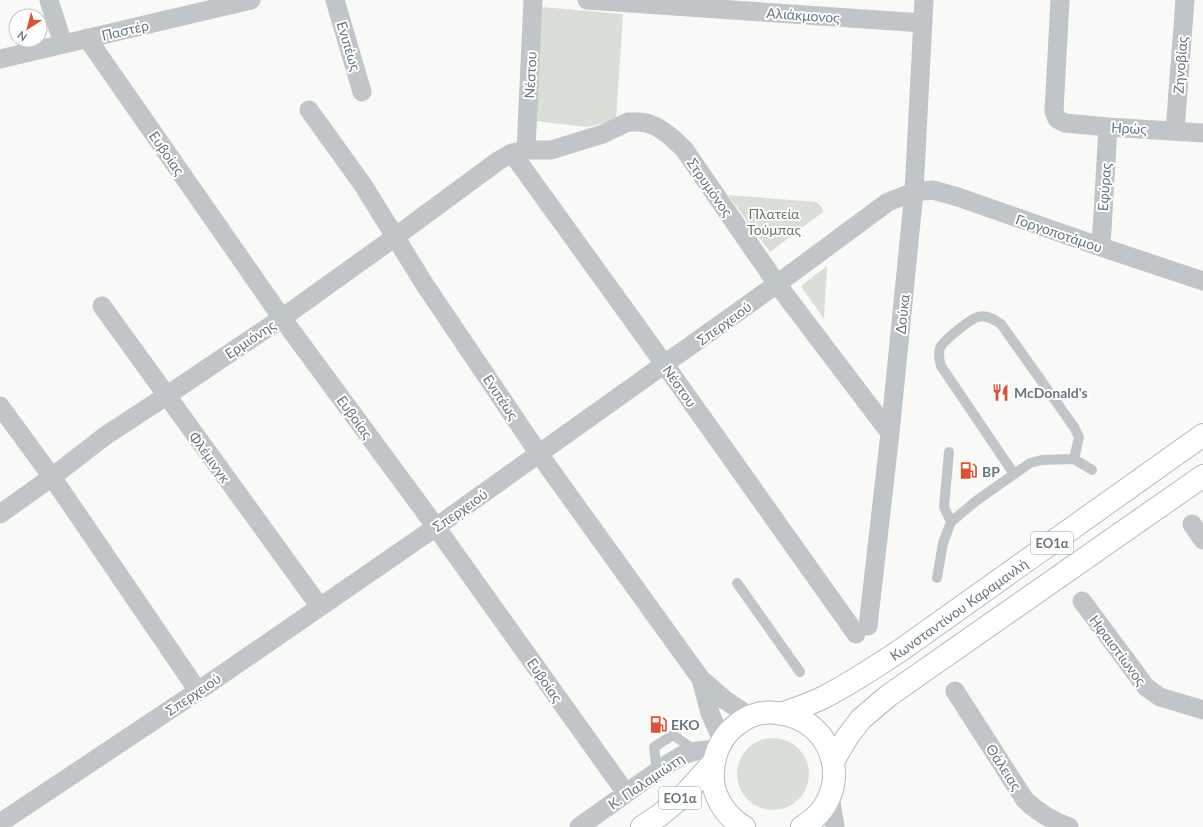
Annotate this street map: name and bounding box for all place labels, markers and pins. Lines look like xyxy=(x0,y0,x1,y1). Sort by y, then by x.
restaurant icon: McDonald's xyxy=(991,382,1011,402)
place label: McDonald's xyxy=(1014,384,1088,401)
fuel station icon: BP xyxy=(959,461,979,481)
place label: BP xyxy=(982,463,1000,480)
fuel station icon: EKO xyxy=(648,714,668,734)
place label: EKO xyxy=(671,716,699,733)

